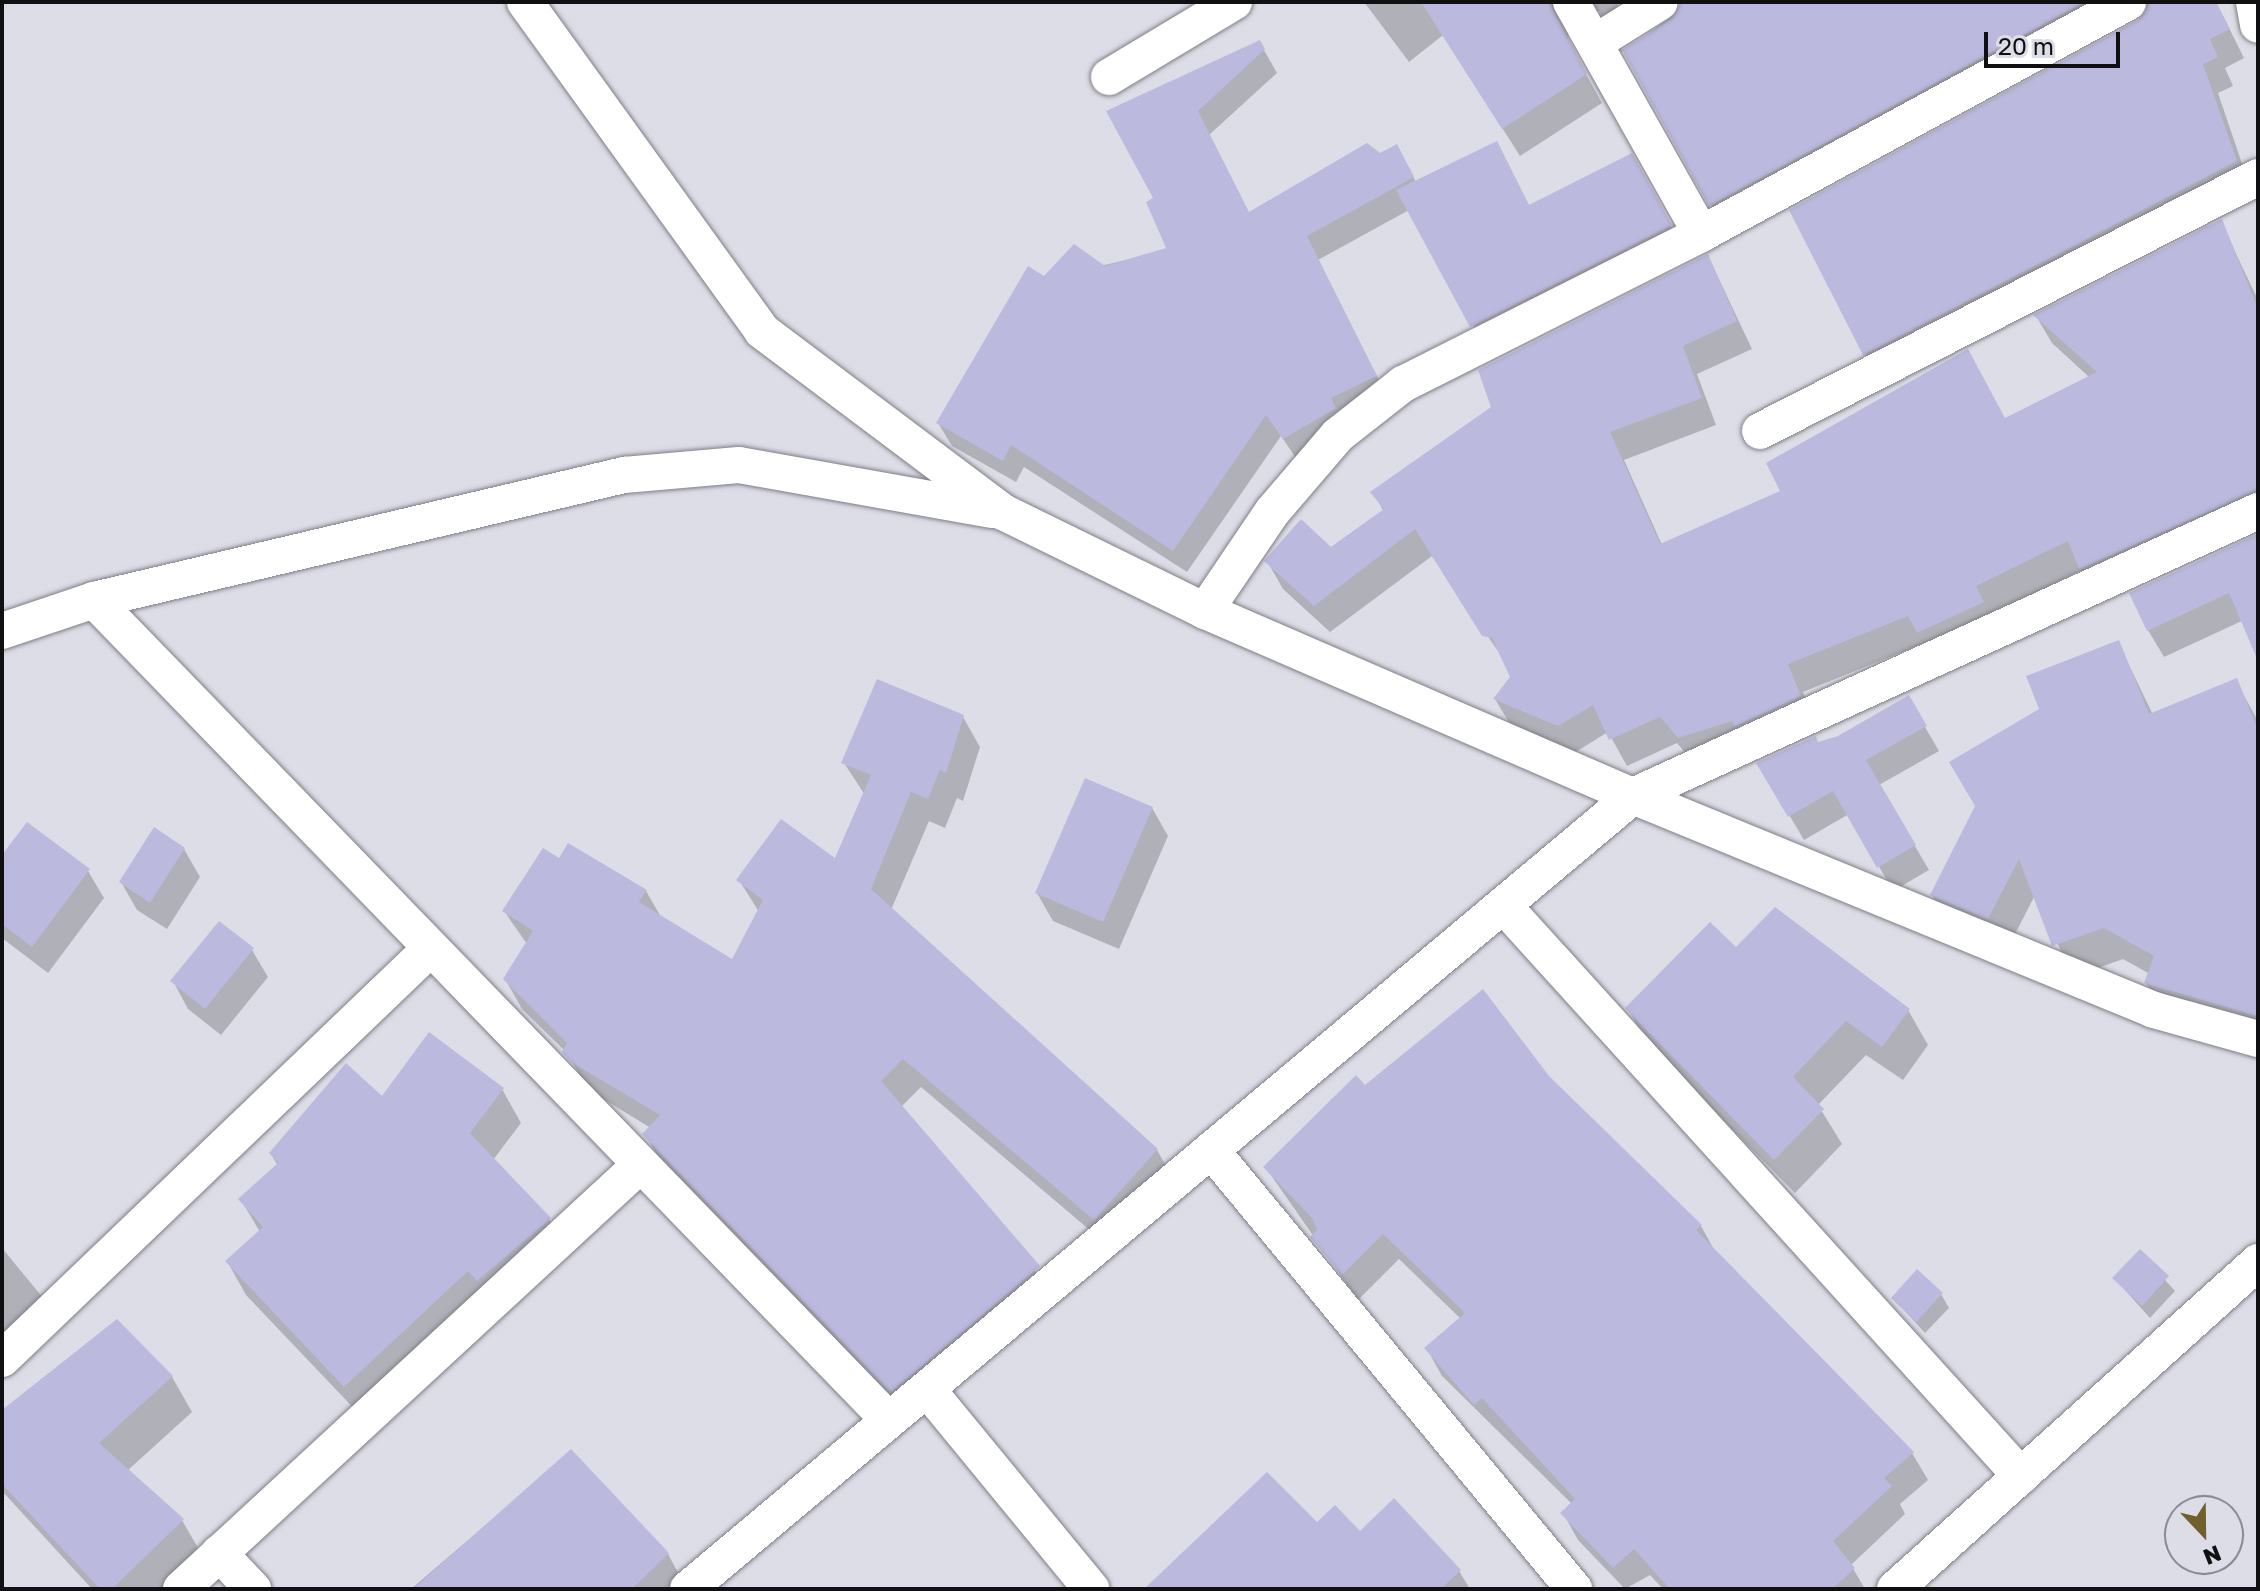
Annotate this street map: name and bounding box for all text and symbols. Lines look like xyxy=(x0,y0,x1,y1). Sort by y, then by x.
scale bar xyxy=(1988,16,2124,66)
text: 20 m xyxy=(1998,31,2054,60)
north arrow xyxy=(2164,1495,2244,1575)
text: N xyxy=(2200,1540,2225,1572)

